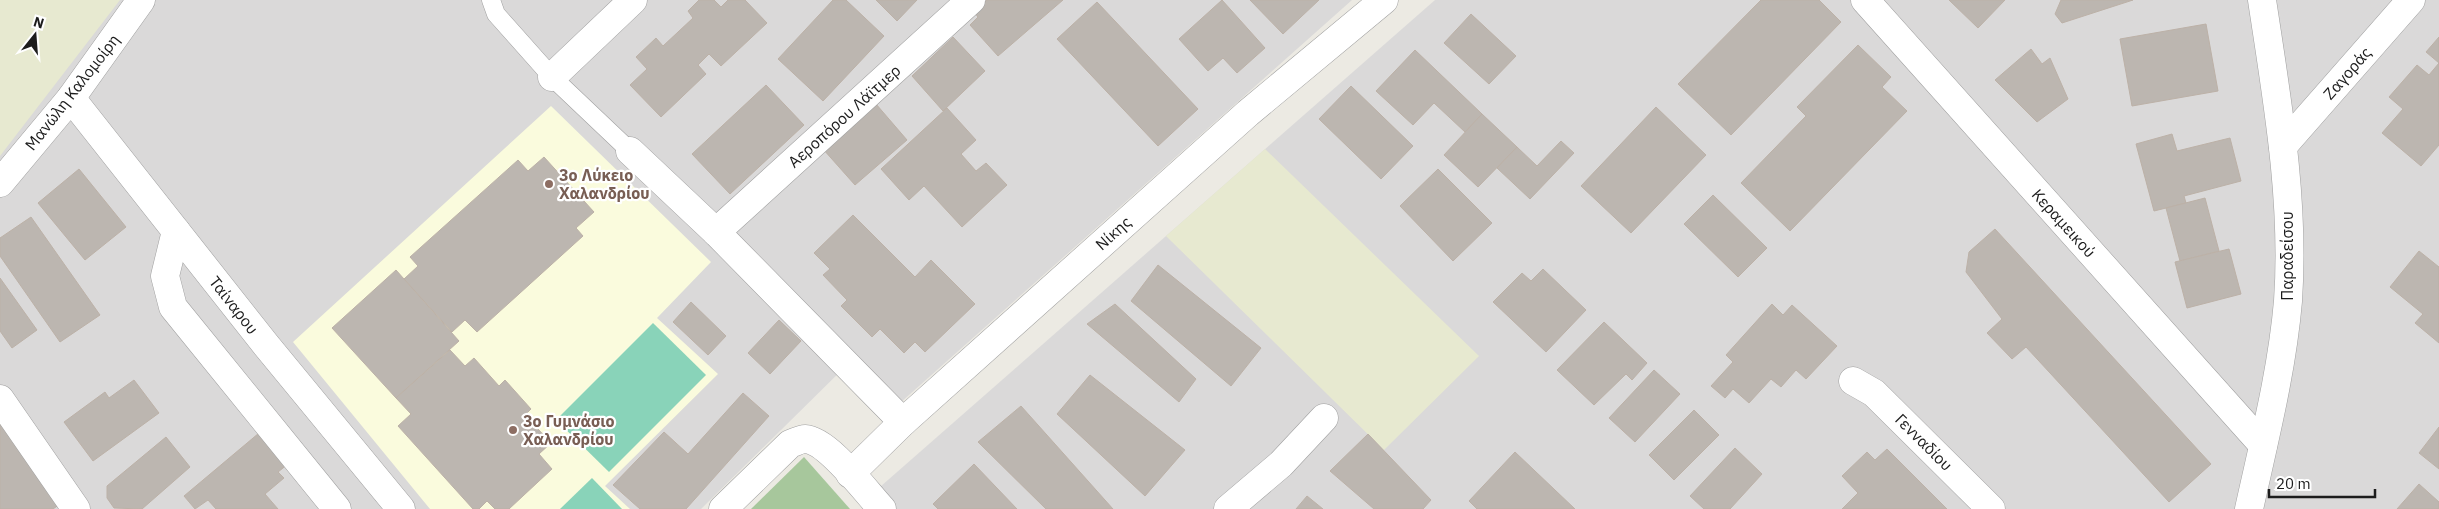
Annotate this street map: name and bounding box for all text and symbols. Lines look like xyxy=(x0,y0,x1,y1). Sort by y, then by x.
north arrow xyxy=(10,10,60,60)
text: N xyxy=(31,12,46,33)
street label: Μανώλη Καλομοίρη xyxy=(20,30,124,154)
street label: Ζαγοράς xyxy=(2319,42,2375,103)
street label: Αεροπόρου Λάϊτμερ xyxy=(784,60,905,172)
place label: 3ο Λύκειο Χαλανδρίου xyxy=(559,165,650,203)
marker: 3ο Λύκειο Χαλανδρίου xyxy=(543,178,555,190)
street label: Κεραμεικού xyxy=(2028,184,2100,262)
street label: Παραδείσου xyxy=(2277,211,2297,301)
street label: Νίκης xyxy=(1091,212,1135,254)
street label: Ταίναρου xyxy=(205,272,263,338)
street label: Γενναδίου xyxy=(1891,409,1957,475)
place label: 3ο Γυμνάσιο Χαλανδρίου xyxy=(523,411,614,449)
marker: 3ο Γυμνάσιο Χαλανδρίου xyxy=(507,424,519,436)
scale bar xyxy=(2269,466,2375,498)
text: 20 m xyxy=(2276,474,2311,493)

